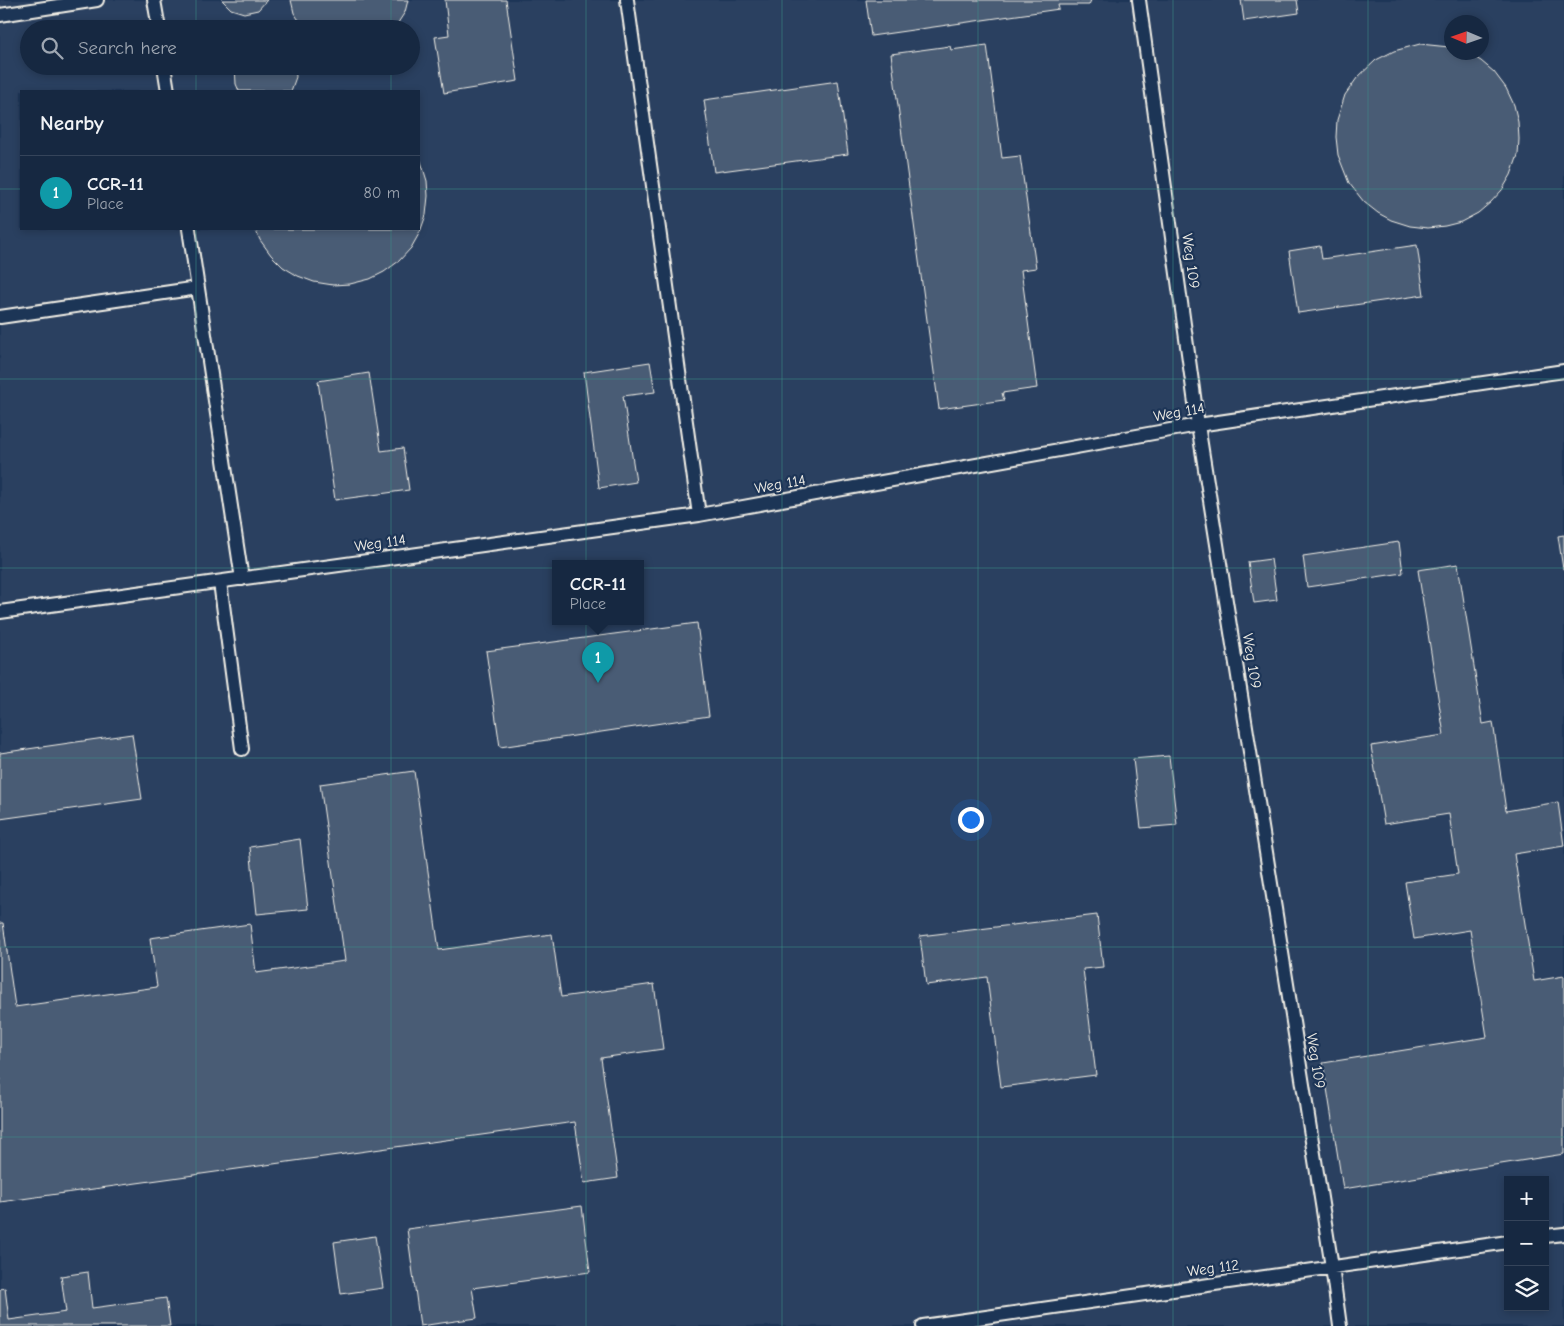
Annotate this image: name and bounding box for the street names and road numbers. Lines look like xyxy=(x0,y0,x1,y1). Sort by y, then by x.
street label: Weg 109 xyxy=(1178,232,1204,290)
street label: Weg 114 xyxy=(1152,399,1206,425)
street label: Weg 114 xyxy=(753,471,807,497)
street label: Weg 114 xyxy=(353,530,407,556)
street label: Weg 109 xyxy=(1239,632,1265,690)
street label: Weg 109 xyxy=(1303,1032,1329,1090)
street label: Weg 112 xyxy=(1186,1255,1240,1281)

